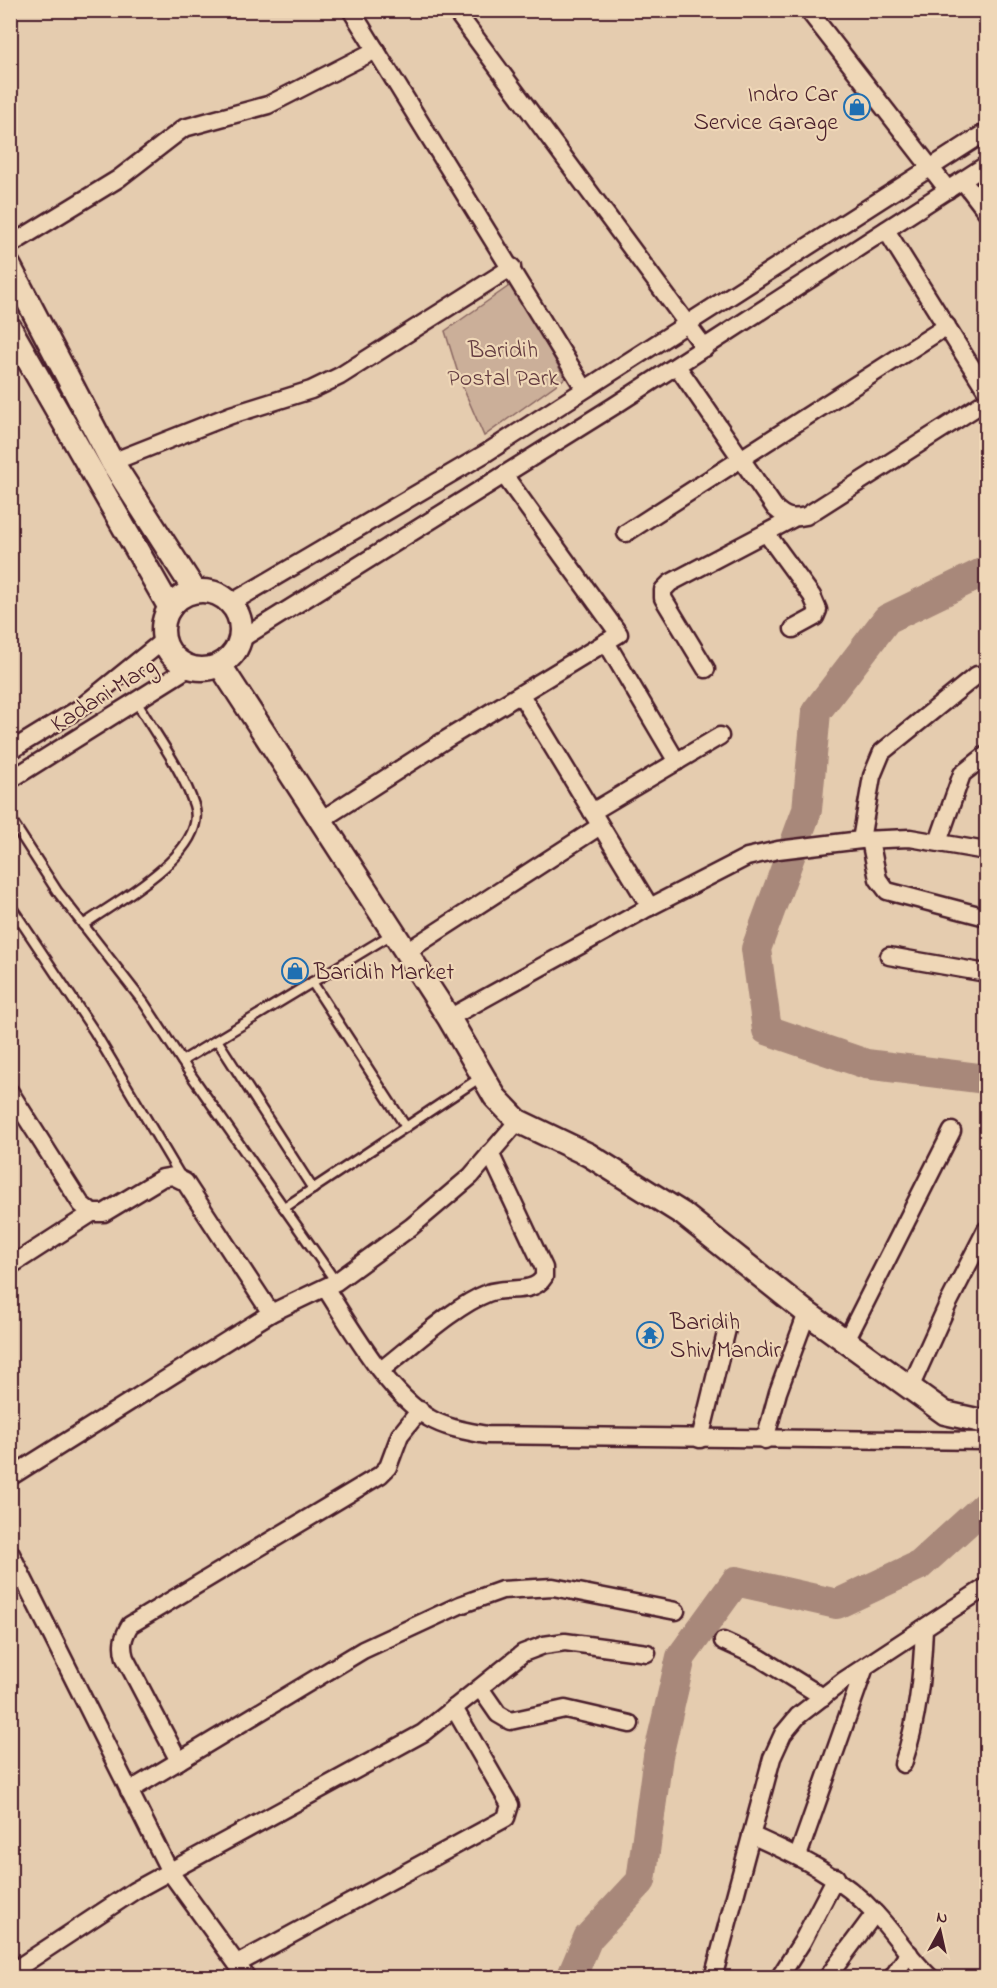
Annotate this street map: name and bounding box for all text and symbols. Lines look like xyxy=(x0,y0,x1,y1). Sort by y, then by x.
place label: Indro Car Service Garage xyxy=(693,78,839,141)
shop icon: Indro Car Service Garage xyxy=(842,92,872,122)
park label: Baridih Postal Park xyxy=(447,334,559,397)
street label: Kadani Marg xyxy=(45,650,164,742)
shop icon: Baridih Market xyxy=(280,956,310,986)
place label: Baridih Market xyxy=(313,956,454,991)
place label: Baridih Shiv Mandir xyxy=(669,1306,782,1369)
temple icon: Baridih Shiv Mandir xyxy=(635,1320,665,1350)
north arrow xyxy=(910,1901,970,1961)
text: N xyxy=(935,1905,949,1931)

